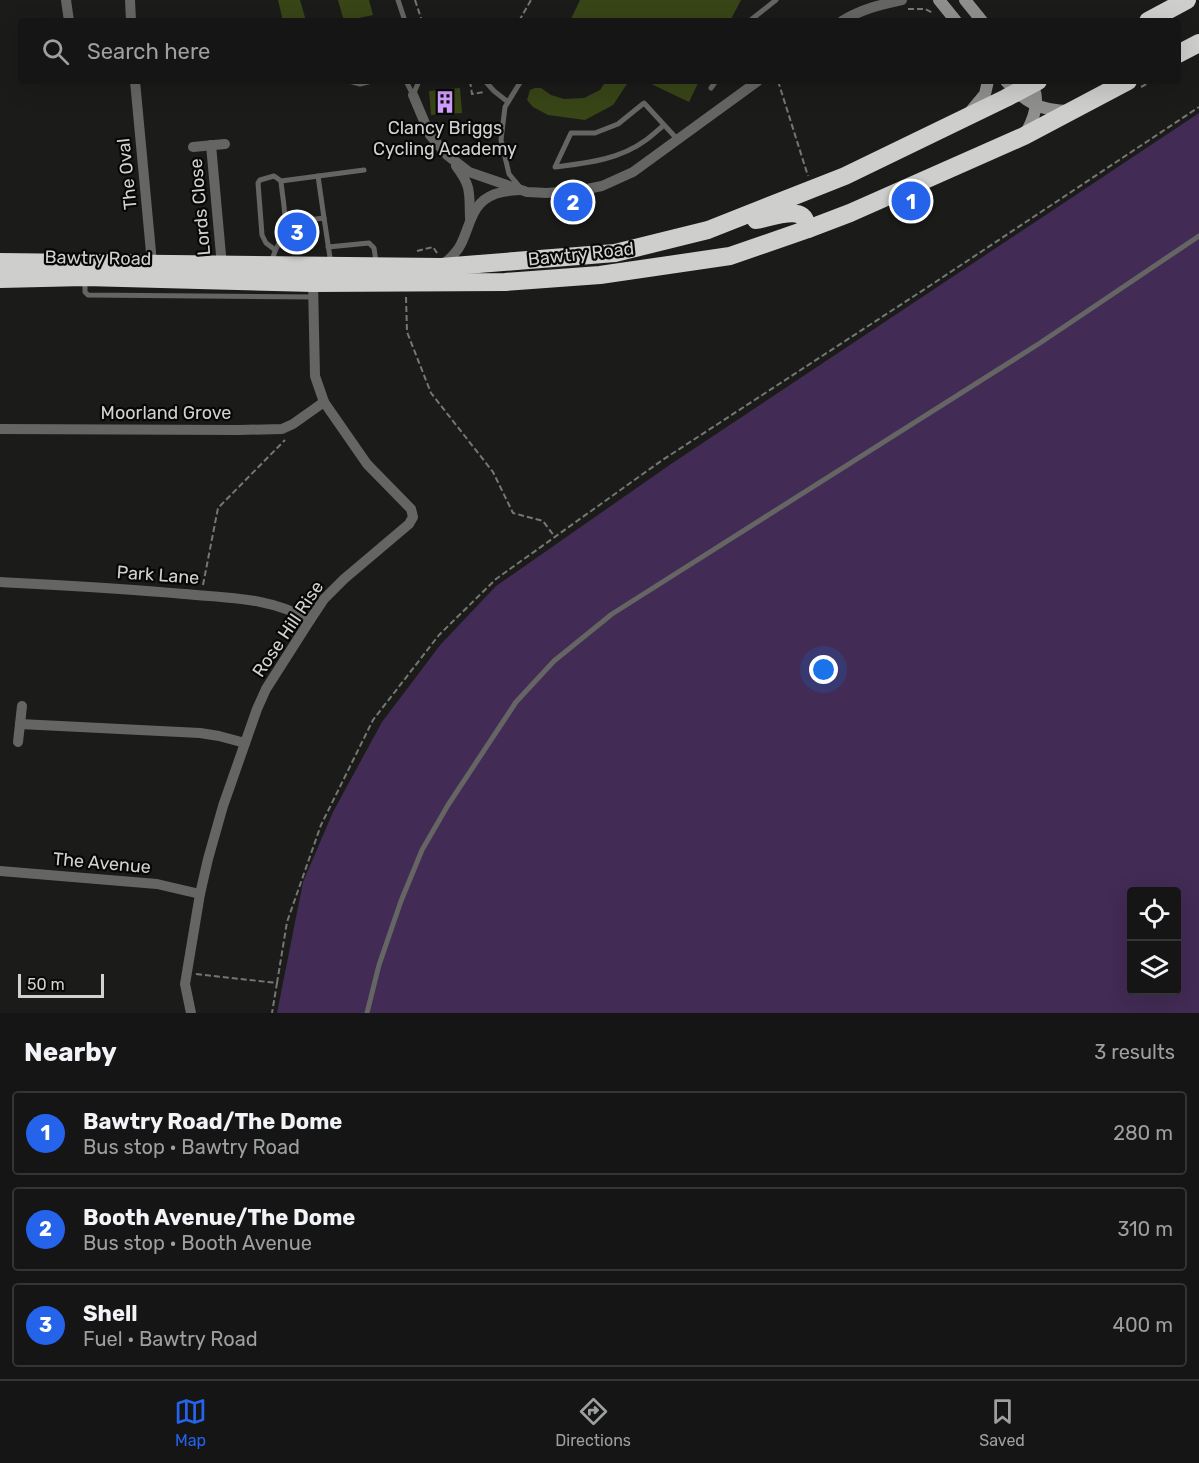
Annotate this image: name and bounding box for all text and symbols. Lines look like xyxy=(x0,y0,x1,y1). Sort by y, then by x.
search box xyxy=(18,18,1181,84)
icon: search xyxy=(39,35,72,68)
text: Search here xyxy=(87,38,210,65)
building icon: Clancy Briggs Cycling Academy xyxy=(432,89,458,115)
place label: Clancy Briggs Cycling Academy xyxy=(373,117,517,160)
street label: The Oval xyxy=(112,137,142,211)
street label: Lords Close xyxy=(185,158,215,256)
pin: 1 xyxy=(892,178,930,224)
pin: 2 xyxy=(554,180,592,224)
pin: 3 xyxy=(278,210,316,254)
street label: Bawtry Road xyxy=(527,237,635,271)
street label: Bawtry Road xyxy=(44,246,152,270)
street label: Moorland Grove xyxy=(101,402,231,424)
street label: Park Lane xyxy=(116,561,200,589)
street label: Rose Hill Rise xyxy=(248,577,328,681)
your location xyxy=(809,655,838,684)
street label: The Avenue xyxy=(52,848,152,878)
map controls xyxy=(1127,887,1181,995)
button: locate xyxy=(1127,887,1181,941)
button: layers xyxy=(1127,941,1181,995)
scale bar xyxy=(18,971,104,998)
text: 50 m xyxy=(27,975,65,994)
text: Nearby xyxy=(24,1037,117,1068)
text: 3 results xyxy=(1094,1040,1175,1064)
text: Bawtry Road/The Dome xyxy=(83,1108,342,1135)
text: 1 xyxy=(41,1121,50,1145)
text: 280 m xyxy=(1113,1121,1173,1145)
text: Bus stop · Bawtry Road xyxy=(83,1135,300,1159)
text: Booth Avenue/The Dome xyxy=(83,1204,355,1231)
text: 2 xyxy=(39,1217,52,1241)
text: 310 m xyxy=(1117,1217,1173,1241)
text: Bus stop · Booth Avenue xyxy=(83,1231,312,1255)
text: Shell xyxy=(83,1300,138,1327)
text: 3 xyxy=(39,1313,52,1337)
text: 400 m xyxy=(1113,1313,1173,1337)
text: Fuel · Bawtry Road xyxy=(83,1327,258,1351)
tab: Map xyxy=(174,1395,207,1450)
tab: Directions xyxy=(555,1395,631,1450)
tab: Saved xyxy=(979,1395,1025,1450)

